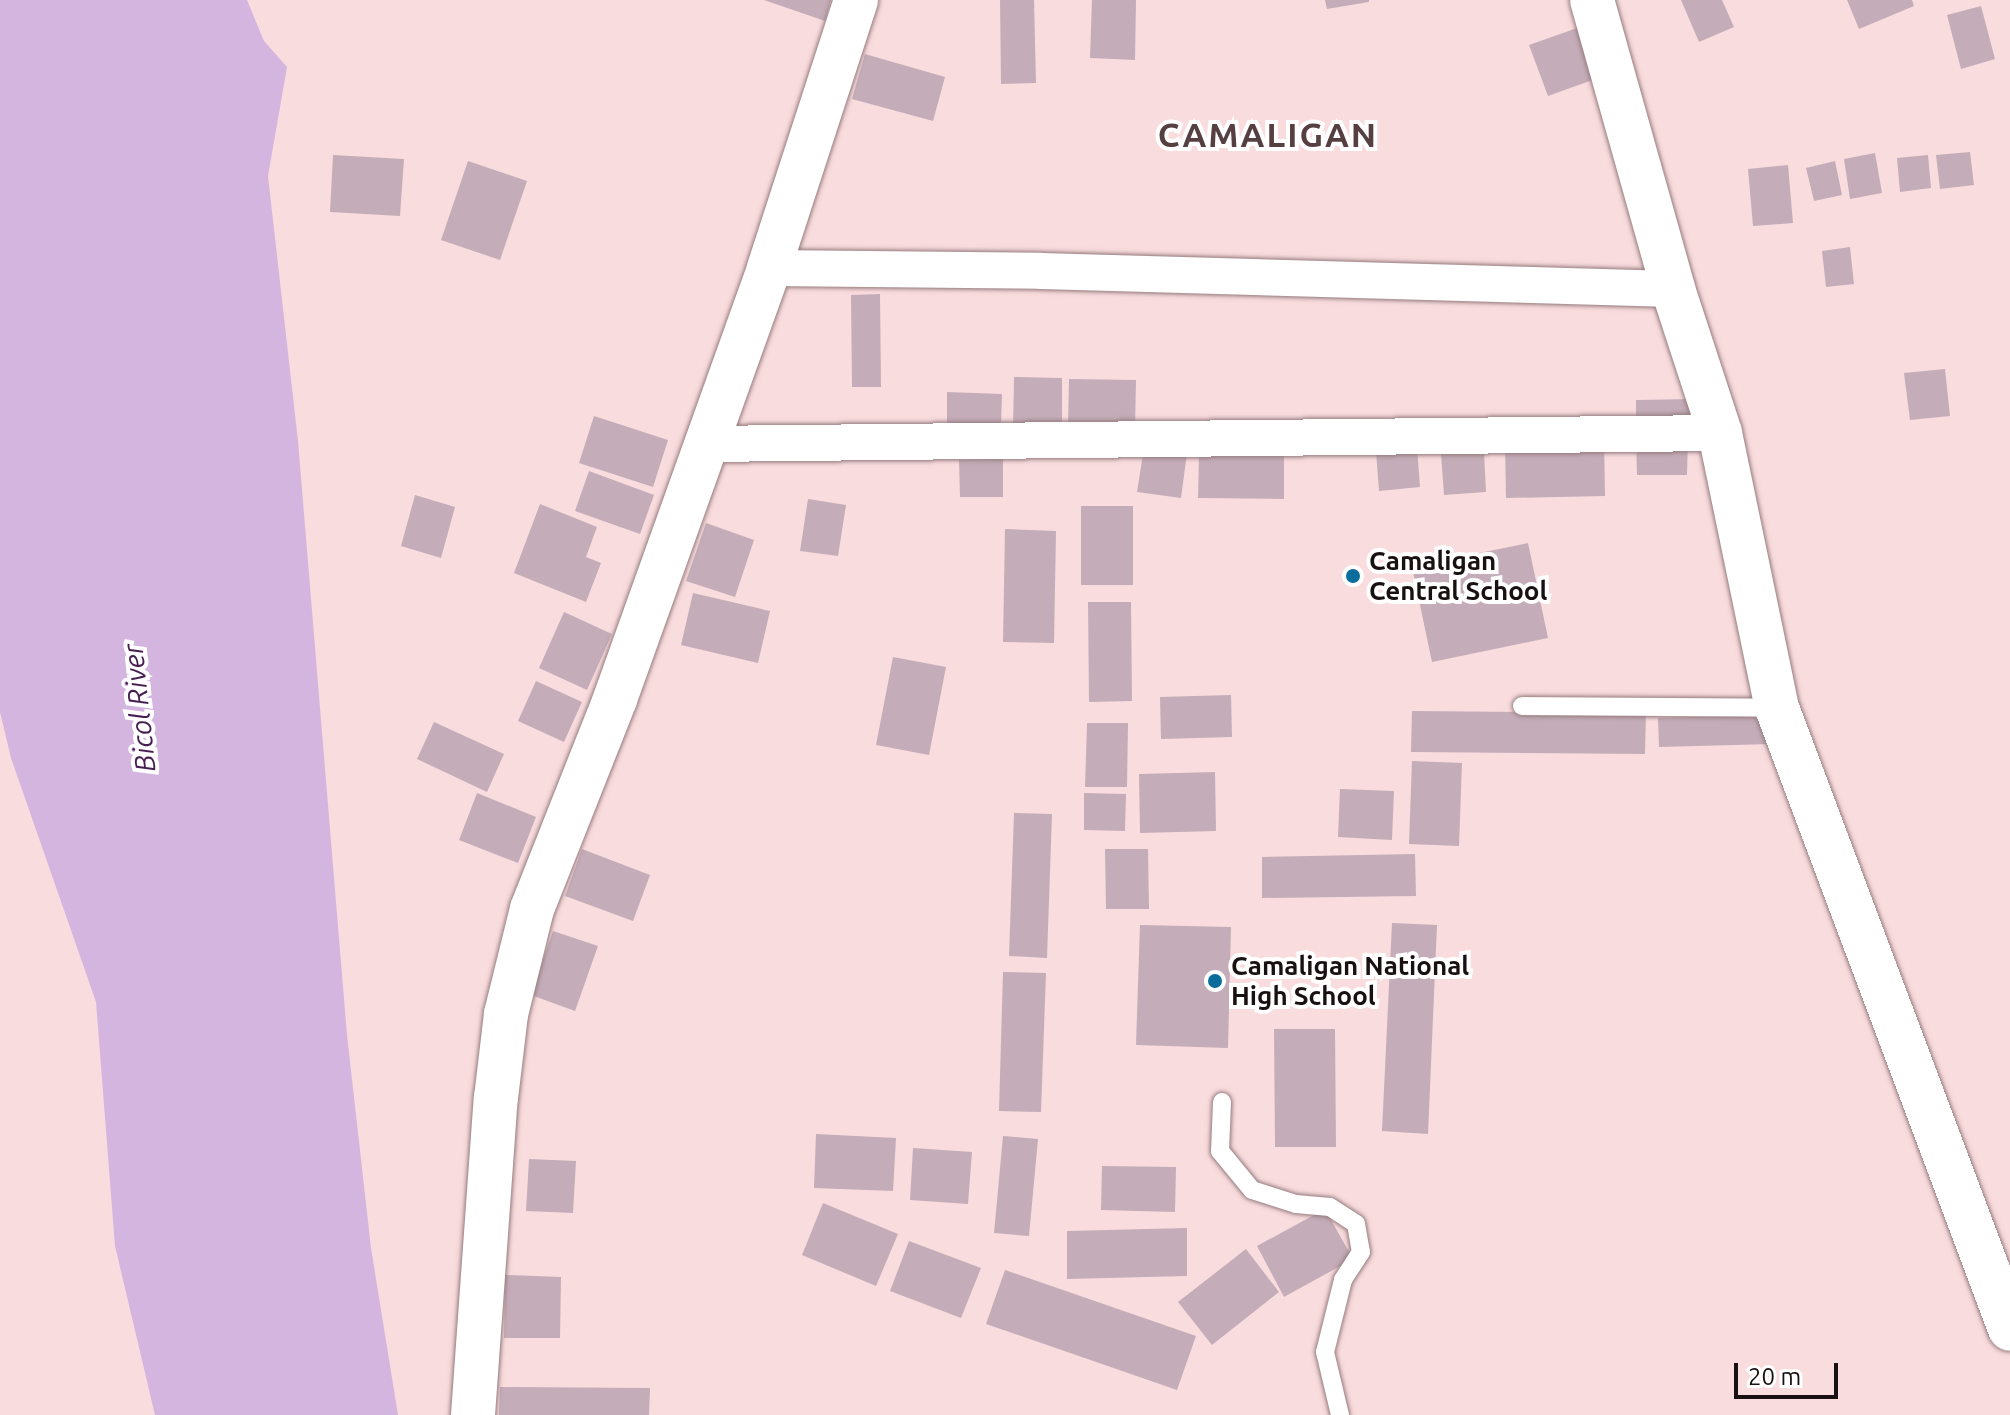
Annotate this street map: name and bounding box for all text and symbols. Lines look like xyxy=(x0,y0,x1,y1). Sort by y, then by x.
district label: CAMALIGAN xyxy=(1158,115,1378,155)
place label: Camaligan Central School xyxy=(1369,545,1547,606)
marker: Camaligan Central School xyxy=(1344,567,1362,585)
water label: Bicol River xyxy=(116,642,162,774)
place label: Camaligan National High School xyxy=(1231,950,1469,1012)
marker: Camaligan National High School xyxy=(1206,972,1224,990)
scale bar xyxy=(1738,1347,1842,1397)
text: 20 m xyxy=(1748,1363,1801,1390)

